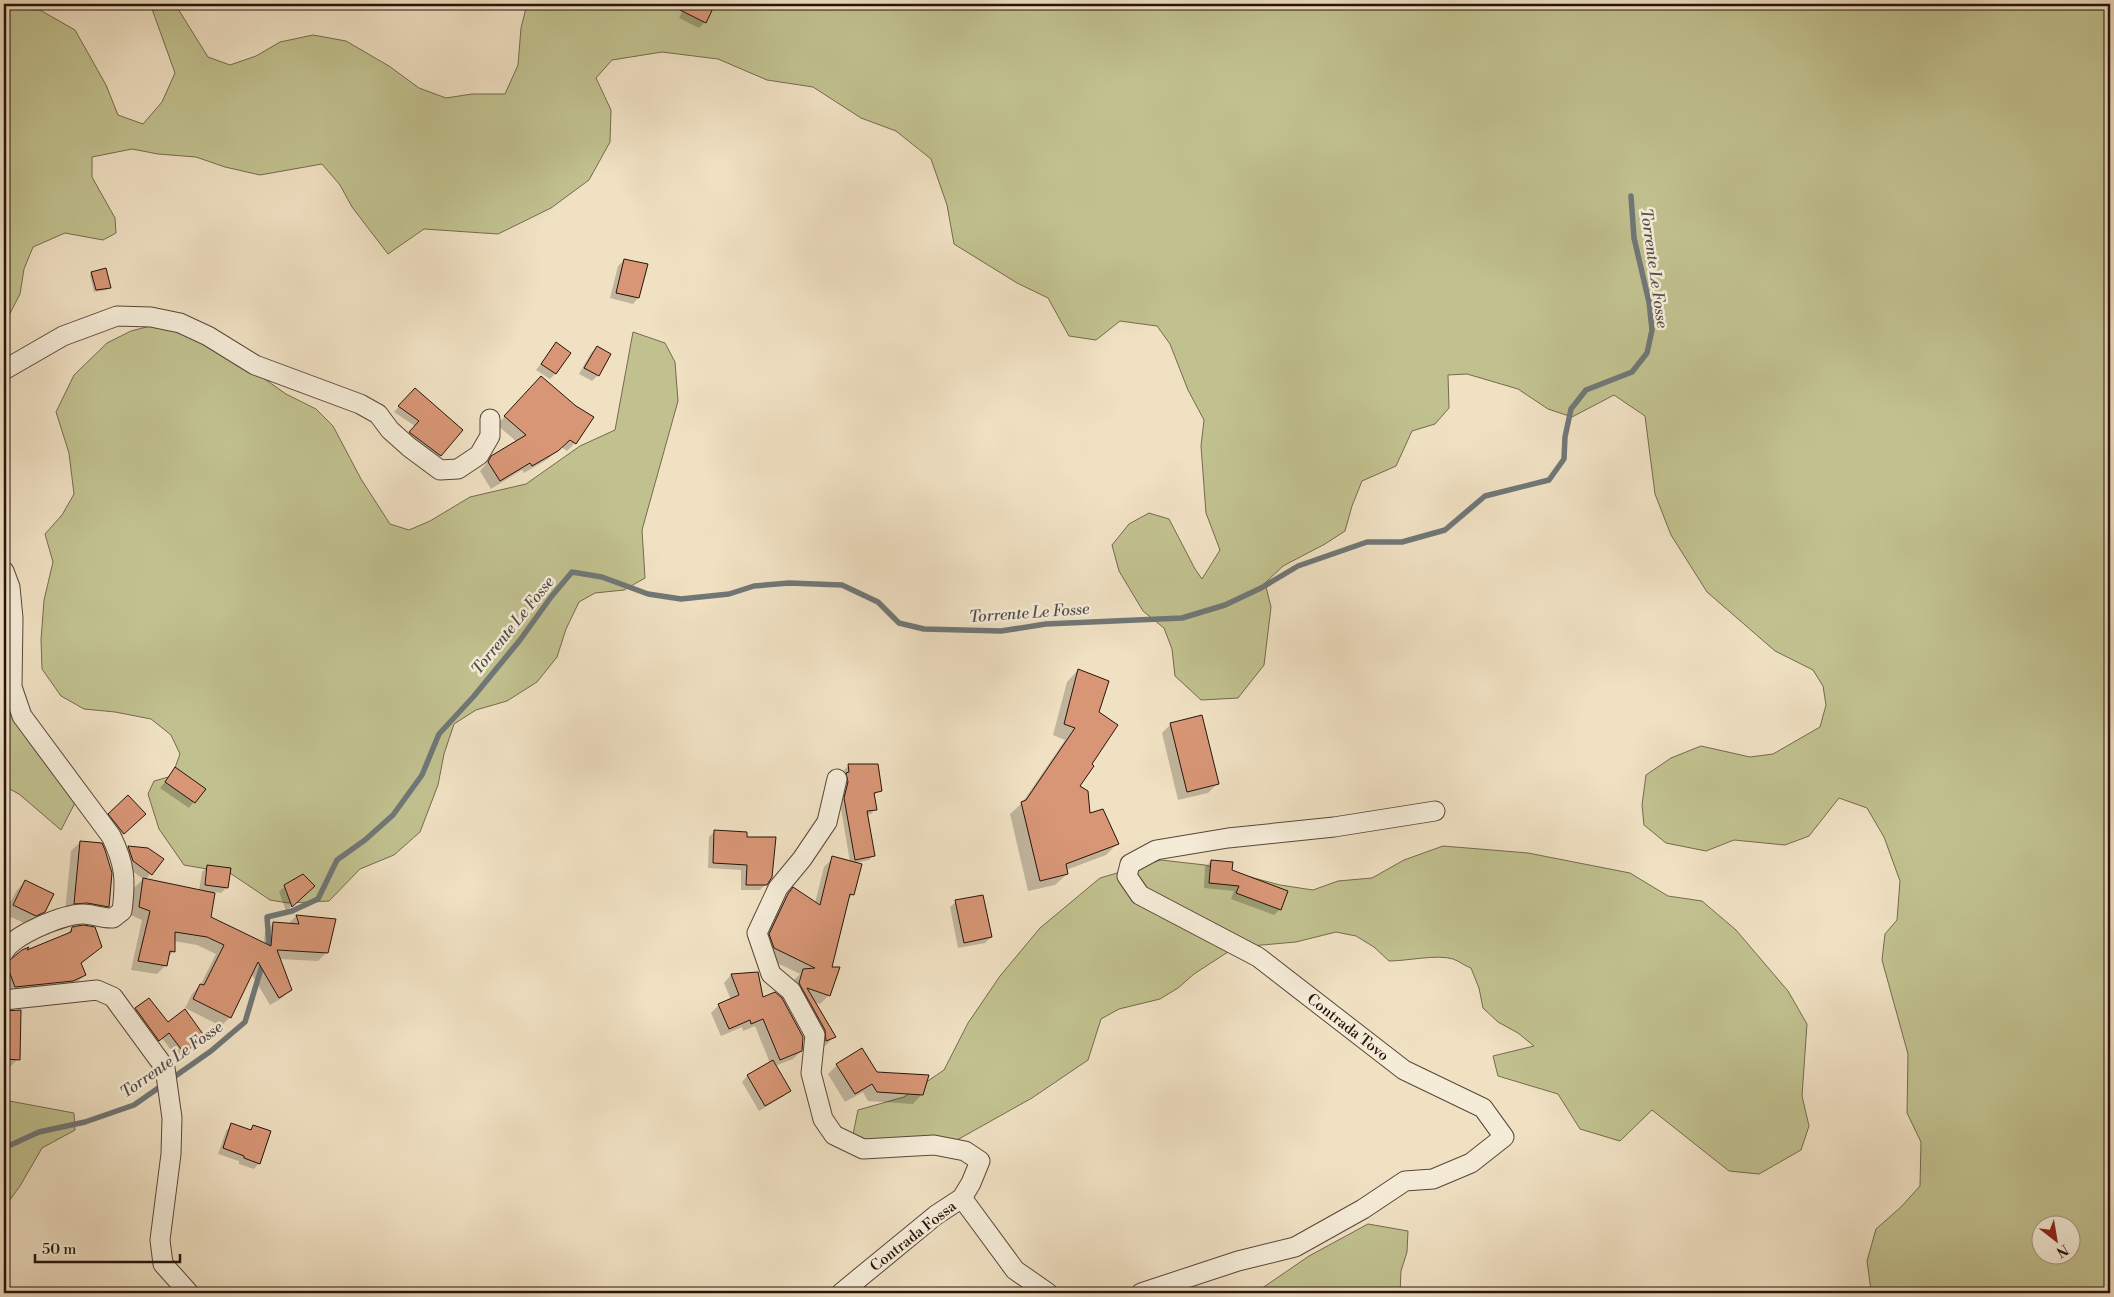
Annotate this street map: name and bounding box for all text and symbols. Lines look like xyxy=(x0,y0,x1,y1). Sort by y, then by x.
water label: Torrente Le Fosse xyxy=(1636,207,1672,330)
water label: Torrente Le Fosse xyxy=(467,572,559,679)
water label: Torrente Le Fosse xyxy=(968,599,1091,627)
street label: Contrada Tovo xyxy=(1303,989,1393,1065)
water label: Torrente Le Fosse xyxy=(116,1017,227,1103)
street label: Contrada Fossa xyxy=(866,1197,961,1276)
north arrow xyxy=(2032,1214,2082,1264)
scale bar xyxy=(35,1232,180,1264)
text: 50 m xyxy=(42,1240,76,1259)
text: N xyxy=(2053,1240,2072,1261)

